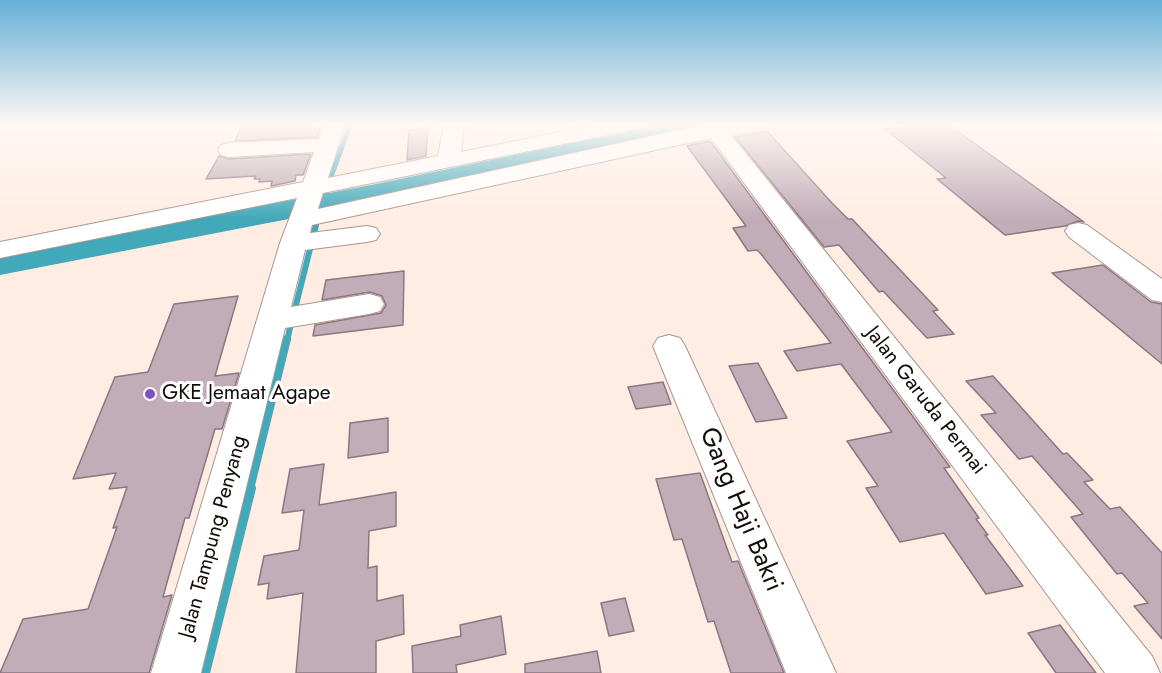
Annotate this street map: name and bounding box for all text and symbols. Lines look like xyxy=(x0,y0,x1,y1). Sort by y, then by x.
street label: Jalan Garuda Permai xyxy=(859,322,991,480)
place label: GKE Jemaat Agape xyxy=(162,381,330,407)
marker: GKE Jemaat Agape xyxy=(143,387,157,401)
street label: Gang Haji Bakri xyxy=(691,423,789,597)
street label: Jalan Tampung Penyang xyxy=(175,433,253,641)

